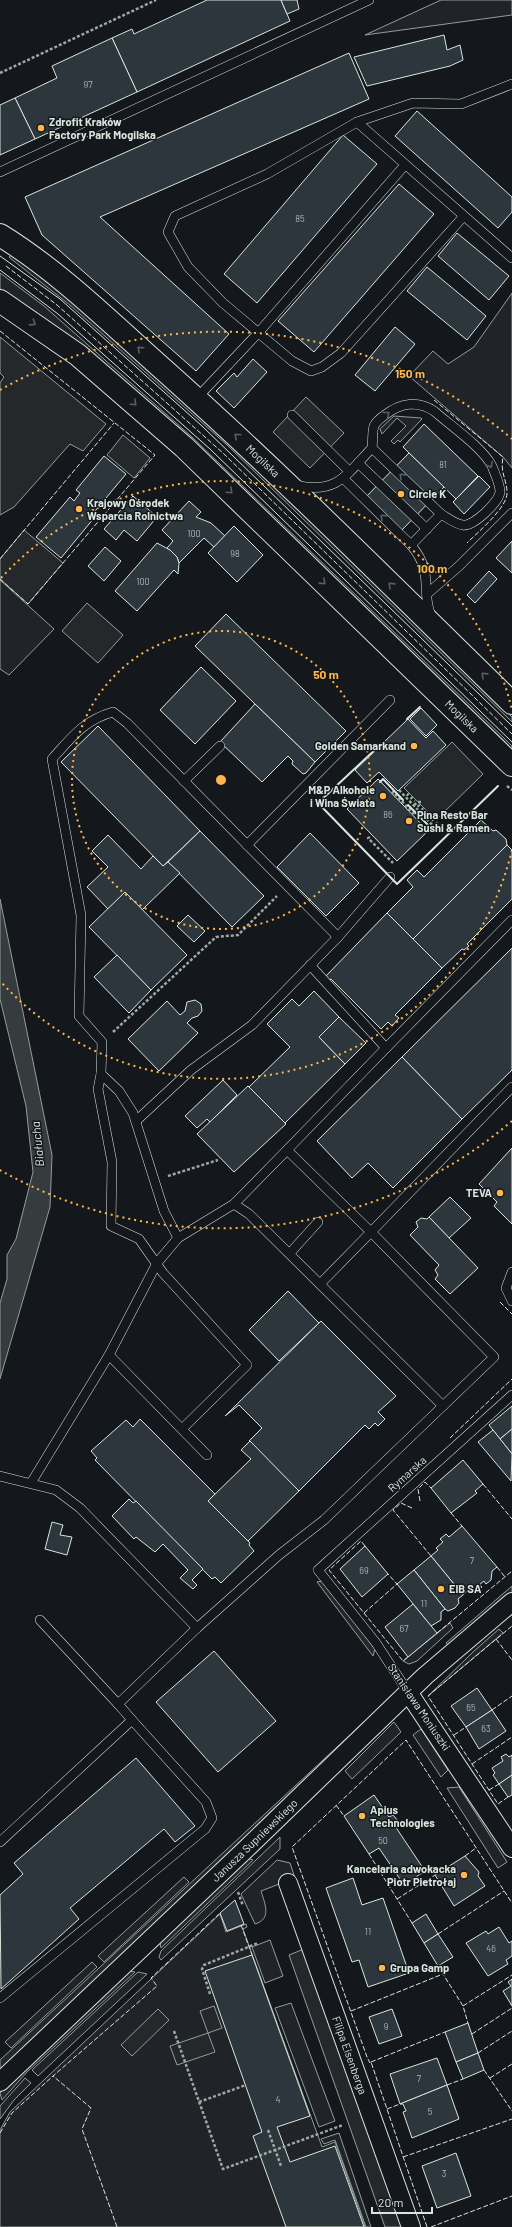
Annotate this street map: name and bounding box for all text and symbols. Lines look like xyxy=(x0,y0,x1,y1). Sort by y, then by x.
house number: 97 xyxy=(84,79,93,90)
place label: Zdrofit Kraków Factory Park Mogilska xyxy=(49,115,156,141)
marker: Zdrofit Kraków Factory Park Mogilska xyxy=(36,123,46,133)
house number: 85 xyxy=(295,213,305,224)
one-way arrow xyxy=(28,318,35,325)
one-way arrow xyxy=(138,347,145,354)
text: 150 m xyxy=(395,366,425,380)
one-way arrow xyxy=(129,399,137,406)
one-way arrow xyxy=(382,412,389,419)
one-way arrow xyxy=(234,433,242,441)
street label: Mogilska xyxy=(244,442,283,479)
house number: 81 xyxy=(439,459,447,470)
one-way arrow xyxy=(485,461,493,468)
one-way arrow xyxy=(399,473,407,481)
one-way arrow xyxy=(225,487,233,494)
place label: Circle K xyxy=(409,487,446,500)
marker: Circle K xyxy=(396,489,406,499)
place label: Krajowy Ośrodek Wsparcia Rolnictwa xyxy=(87,496,183,522)
marker: Krajowy Ośrodek Wsparcia Rolnictwa xyxy=(74,504,84,514)
one-way arrow xyxy=(380,515,388,522)
house number: 100 xyxy=(187,528,201,539)
house number: 98 xyxy=(230,548,240,559)
text: 100 m xyxy=(417,561,447,575)
house number: 100 xyxy=(136,576,150,587)
one-way arrow xyxy=(318,577,326,585)
one-way arrow xyxy=(388,582,396,590)
text: 50 m xyxy=(313,667,339,681)
one-way arrow xyxy=(481,672,489,680)
street label: Mogilska xyxy=(443,697,481,735)
place label: Golden Samarkand xyxy=(315,739,406,752)
marker: Golden Samarkand xyxy=(409,741,419,751)
centre of rings xyxy=(214,773,228,787)
place label: M&P Alkohole i Wina Świata xyxy=(308,783,375,809)
marker: M&P Alkohole i Wina Świata xyxy=(378,791,388,801)
place label: Pina Resto Bar Sushi & Ramen xyxy=(417,808,490,834)
house number: 86 xyxy=(383,809,393,820)
marker: Pina Resto Bar Sushi & Ramen xyxy=(404,816,414,826)
water label: Białucha xyxy=(28,1121,46,1167)
place label: TEVA xyxy=(466,1186,493,1199)
marker: TEVA xyxy=(495,1188,505,1198)
street label: Rymarska xyxy=(385,1453,428,1494)
house number: 7 xyxy=(470,1555,475,1566)
house number: 69 xyxy=(359,1565,369,1576)
place label: EIB SA xyxy=(449,1582,482,1595)
marker: EIB SA xyxy=(436,1584,446,1594)
house number: 11 xyxy=(421,1598,427,1609)
house number: 67 xyxy=(400,1623,409,1634)
street label: Stanisława Moniuszki xyxy=(386,1661,453,1753)
house number: 65 xyxy=(466,1702,476,1713)
house number: 63 xyxy=(481,1723,491,1734)
street label: Janusza Supniewskiego xyxy=(209,1796,300,1884)
place label: Apius Technologies xyxy=(370,1803,435,1829)
marker: Apius Technologies xyxy=(357,1811,367,1821)
house number: 50 xyxy=(378,1835,388,1846)
place label: Kancelaria adwokacka Piotr Pietrołaj xyxy=(347,1862,456,1888)
marker: Kancelaria adwokacka Piotr Pietrołaj xyxy=(459,1870,469,1880)
house number: 11 xyxy=(365,1926,371,1937)
house number: 46 xyxy=(486,1943,496,1954)
place label: Grupa Gamp xyxy=(390,1961,449,1974)
marker: Grupa Gamp xyxy=(377,1963,387,1973)
street label: Filipa Eisenberga xyxy=(330,2014,370,2096)
house number: 9 xyxy=(384,2021,389,2032)
house number: 7 xyxy=(417,2073,422,2084)
house number: 4 xyxy=(276,2094,281,2105)
house number: 5 xyxy=(428,2106,433,2117)
house number: 3 xyxy=(442,2168,447,2179)
scale bar xyxy=(372,2189,432,2215)
text: 20 m xyxy=(378,2195,404,2209)

